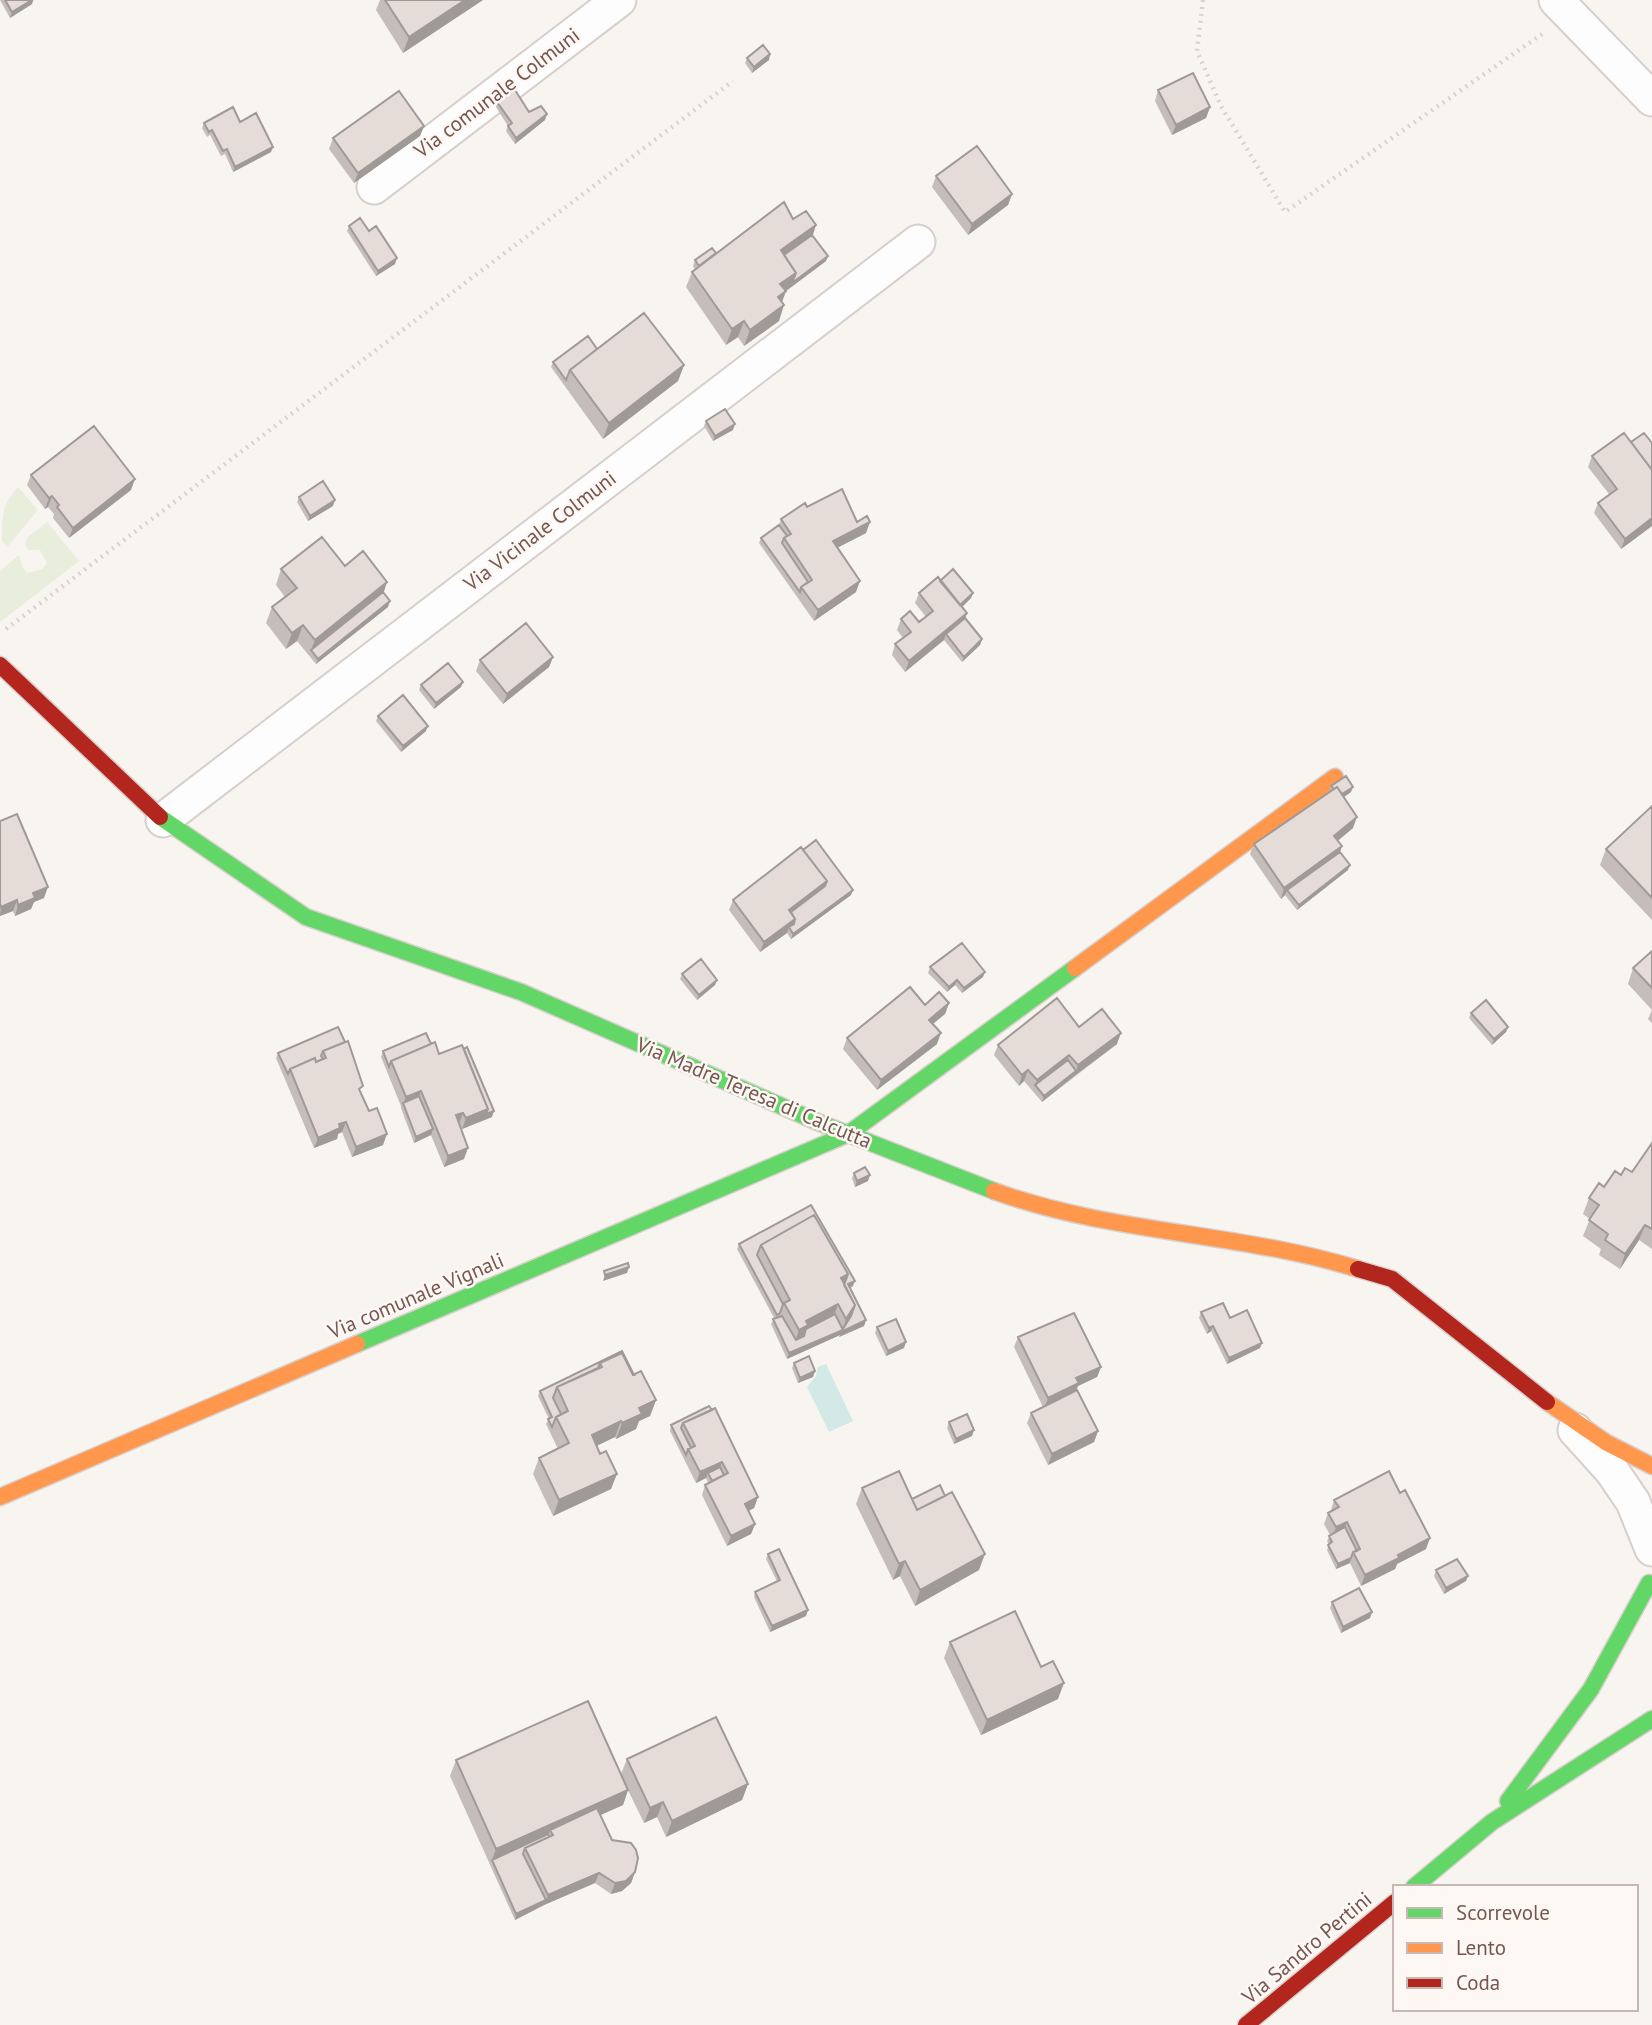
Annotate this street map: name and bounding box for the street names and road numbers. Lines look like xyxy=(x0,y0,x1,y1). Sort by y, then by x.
street label: Via comunale Colmuni xyxy=(408,21,585,164)
street label: Via Vicinale Colmuni xyxy=(457,464,621,597)
street label: Via Madre Teresa di Calcutta xyxy=(631,1030,876,1154)
street label: Via comunale Vignali xyxy=(323,1246,508,1345)
street label: Via Sandro Pertini xyxy=(1235,1885,1377,2010)

